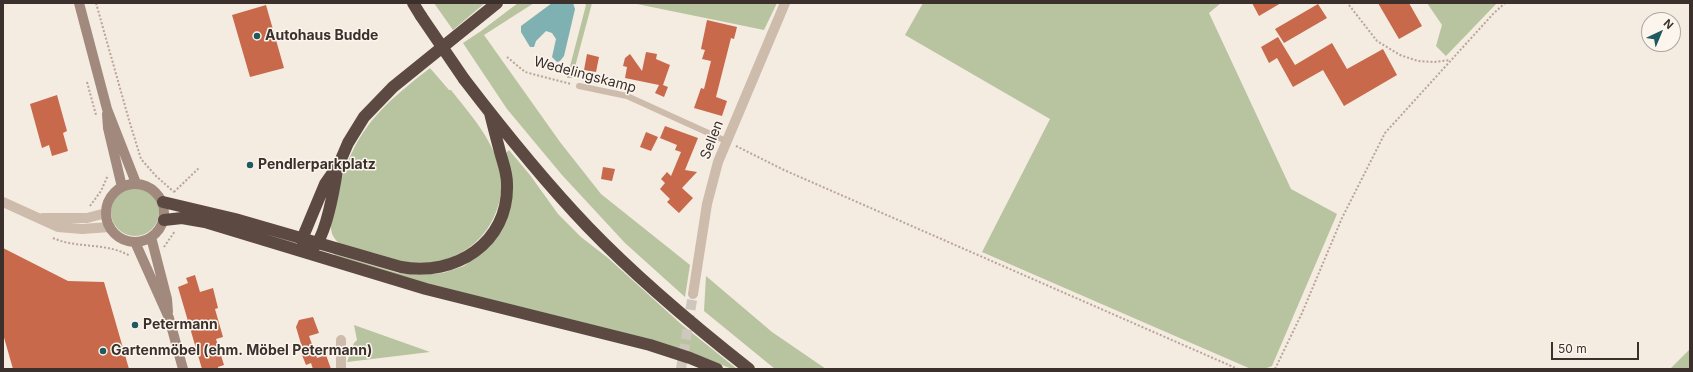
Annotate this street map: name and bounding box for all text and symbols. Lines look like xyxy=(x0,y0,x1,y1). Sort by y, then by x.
north arrow xyxy=(1641,12,1681,52)
text: N xyxy=(1661,16,1677,32)
place label: Autohaus Budde xyxy=(265,28,378,44)
marker: Autohaus Budde xyxy=(252,31,262,41)
street label: Wedelingskamp xyxy=(532,53,638,97)
street label: Sellen xyxy=(697,118,727,162)
place label: Pendlerparkplatz xyxy=(258,157,376,173)
marker: Pendlerparkplatz xyxy=(245,160,255,170)
place label: Petermann xyxy=(143,317,218,333)
marker: Petermann xyxy=(130,320,140,330)
scale bar xyxy=(1553,334,1641,360)
text: 50 m xyxy=(1558,341,1587,356)
place label: Gartenmöbel (ehm. Möbel Petermann) xyxy=(111,343,372,359)
marker: Gartenmöbel (ehm. Möbel Petermann) xyxy=(98,346,108,356)

